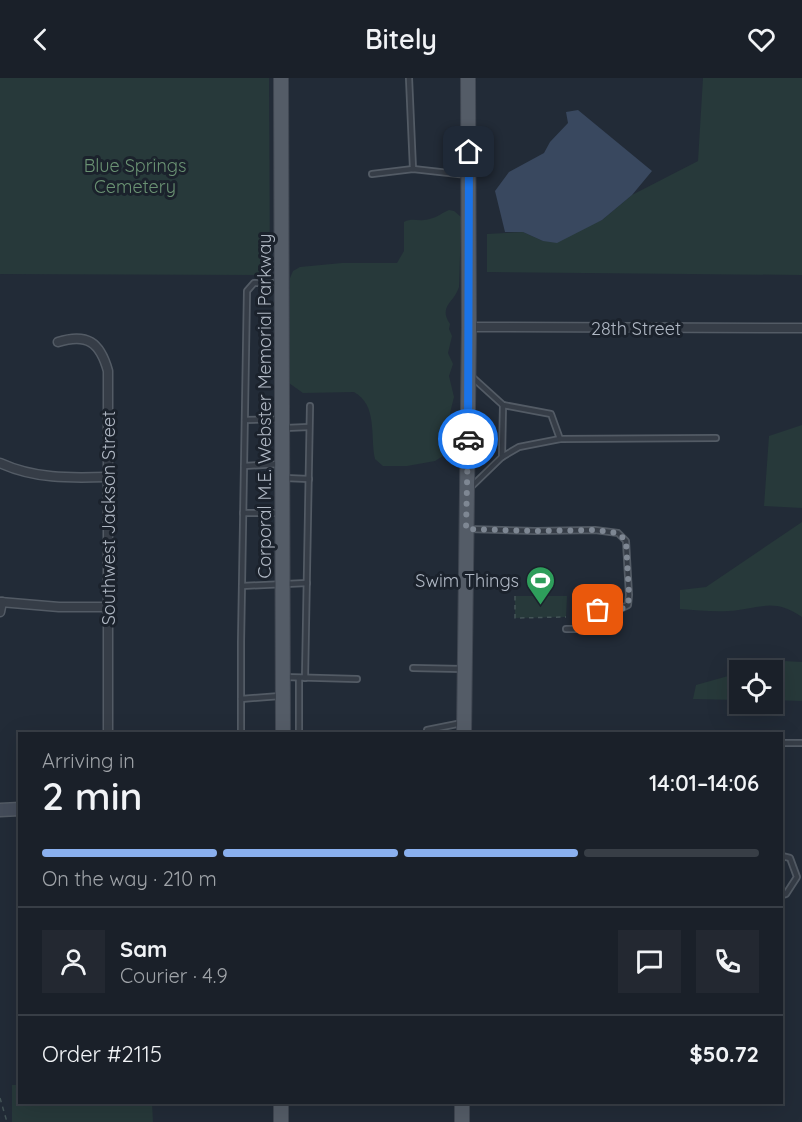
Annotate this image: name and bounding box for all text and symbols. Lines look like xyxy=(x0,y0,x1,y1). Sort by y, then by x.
text: Bitely xyxy=(365,22,437,56)
icon: back xyxy=(24,23,57,56)
icon: heart xyxy=(745,23,778,56)
pin xyxy=(443,126,494,177)
icon: home xyxy=(452,135,485,168)
park label: Blue Springs Cemetery xyxy=(84,154,186,198)
street label: Corporal M.E. Webster Memorial Parkway xyxy=(253,233,276,579)
street label: 28th Street xyxy=(591,317,681,340)
courier xyxy=(438,409,498,469)
street label: Southwest Jackson Street xyxy=(97,411,120,625)
icon: car xyxy=(452,423,485,456)
sports icon: Swim Things xyxy=(524,564,556,606)
place label: Swim Things xyxy=(415,569,519,592)
pin xyxy=(572,584,623,635)
icon: bag xyxy=(581,593,614,626)
map controls xyxy=(729,660,783,714)
button: locate xyxy=(729,660,783,714)
text: Arriving in xyxy=(42,748,135,773)
text: 14:01–14:06 xyxy=(649,769,759,797)
text: 2 min xyxy=(42,771,143,820)
text: On the way · 210 m xyxy=(42,866,217,891)
button: person xyxy=(42,930,105,993)
button: chat xyxy=(618,930,681,993)
button: phone xyxy=(696,930,759,993)
text: Sam xyxy=(120,935,167,963)
text: Courier · 4.9 xyxy=(120,963,228,988)
text: Order #2115 xyxy=(42,1040,162,1068)
text: $50.72 xyxy=(690,1040,759,1068)

